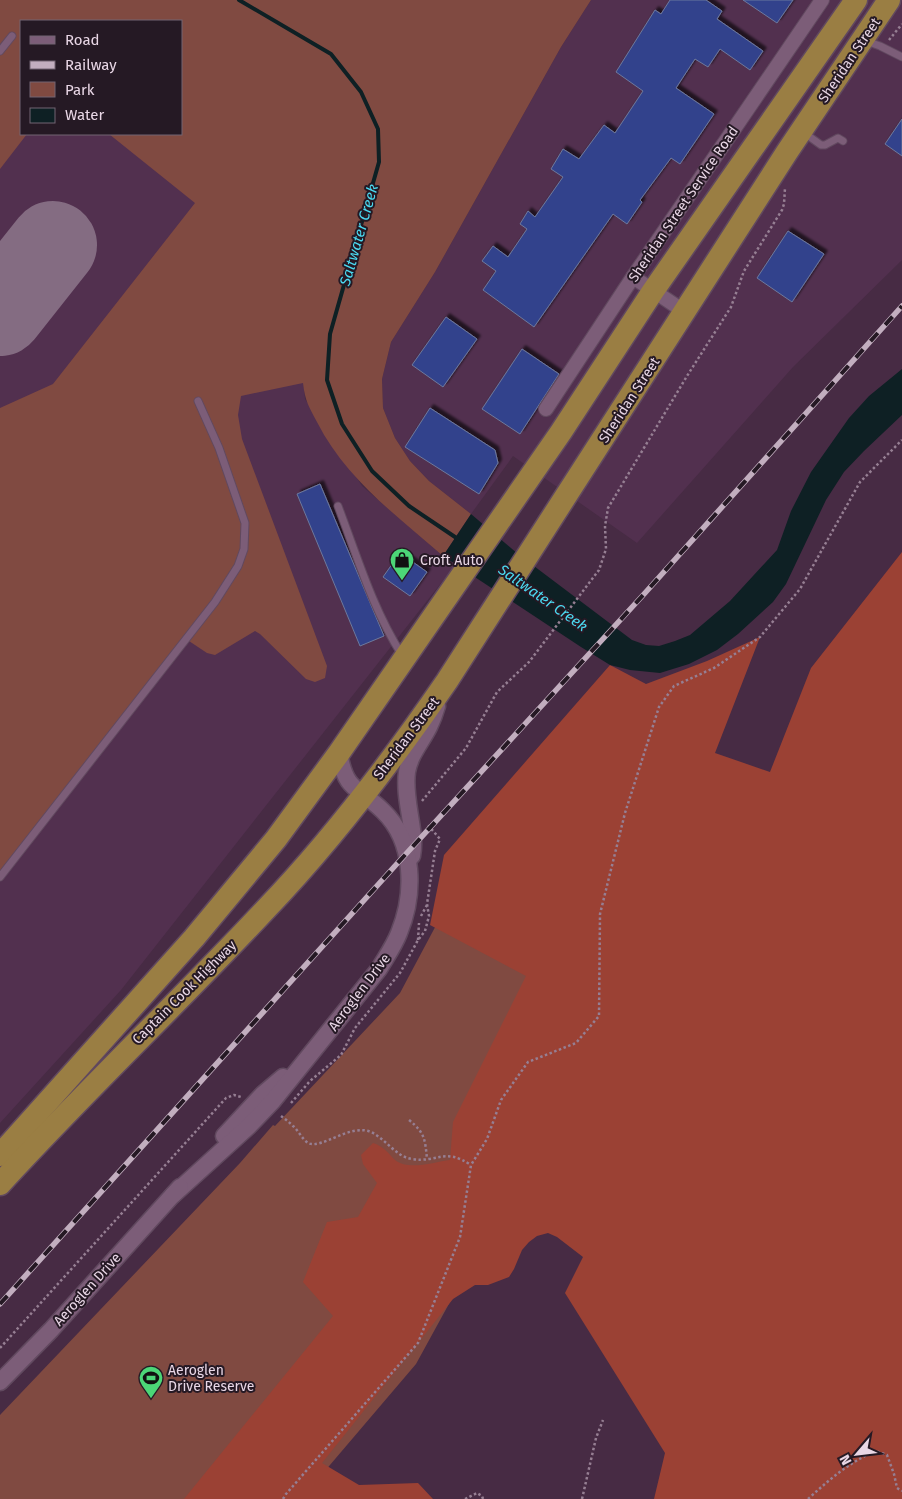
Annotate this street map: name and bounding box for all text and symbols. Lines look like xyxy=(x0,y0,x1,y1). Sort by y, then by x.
street label: Sheridan Street xyxy=(815,14,885,106)
legend xyxy=(20,20,182,135)
text: Road xyxy=(65,31,100,49)
text: Railway xyxy=(65,56,117,74)
text: Park xyxy=(65,81,95,99)
text: Water xyxy=(65,106,104,124)
street label: Sheridan Street Service Road xyxy=(625,123,742,285)
water label: Saltwater Creek xyxy=(336,182,382,289)
street label: Sheridan Street xyxy=(595,353,664,446)
shop icon: Croft Auto xyxy=(389,547,415,581)
place label: Croft Auto xyxy=(420,552,483,569)
water label: Saltwater Creek xyxy=(494,560,591,635)
street label: Sheridan Street xyxy=(370,693,443,783)
street label: Captain Cook Highway xyxy=(129,937,240,1048)
street label: Aeroglen Drive xyxy=(325,950,394,1034)
street label: Aeroglen Drive xyxy=(50,1249,125,1329)
place label: Aeroglen Drive Reserve xyxy=(168,1362,254,1395)
sports icon: Aeroglen Drive Reserve xyxy=(138,1365,164,1399)
north arrow xyxy=(832,1429,882,1479)
text: N xyxy=(836,1452,856,1468)

